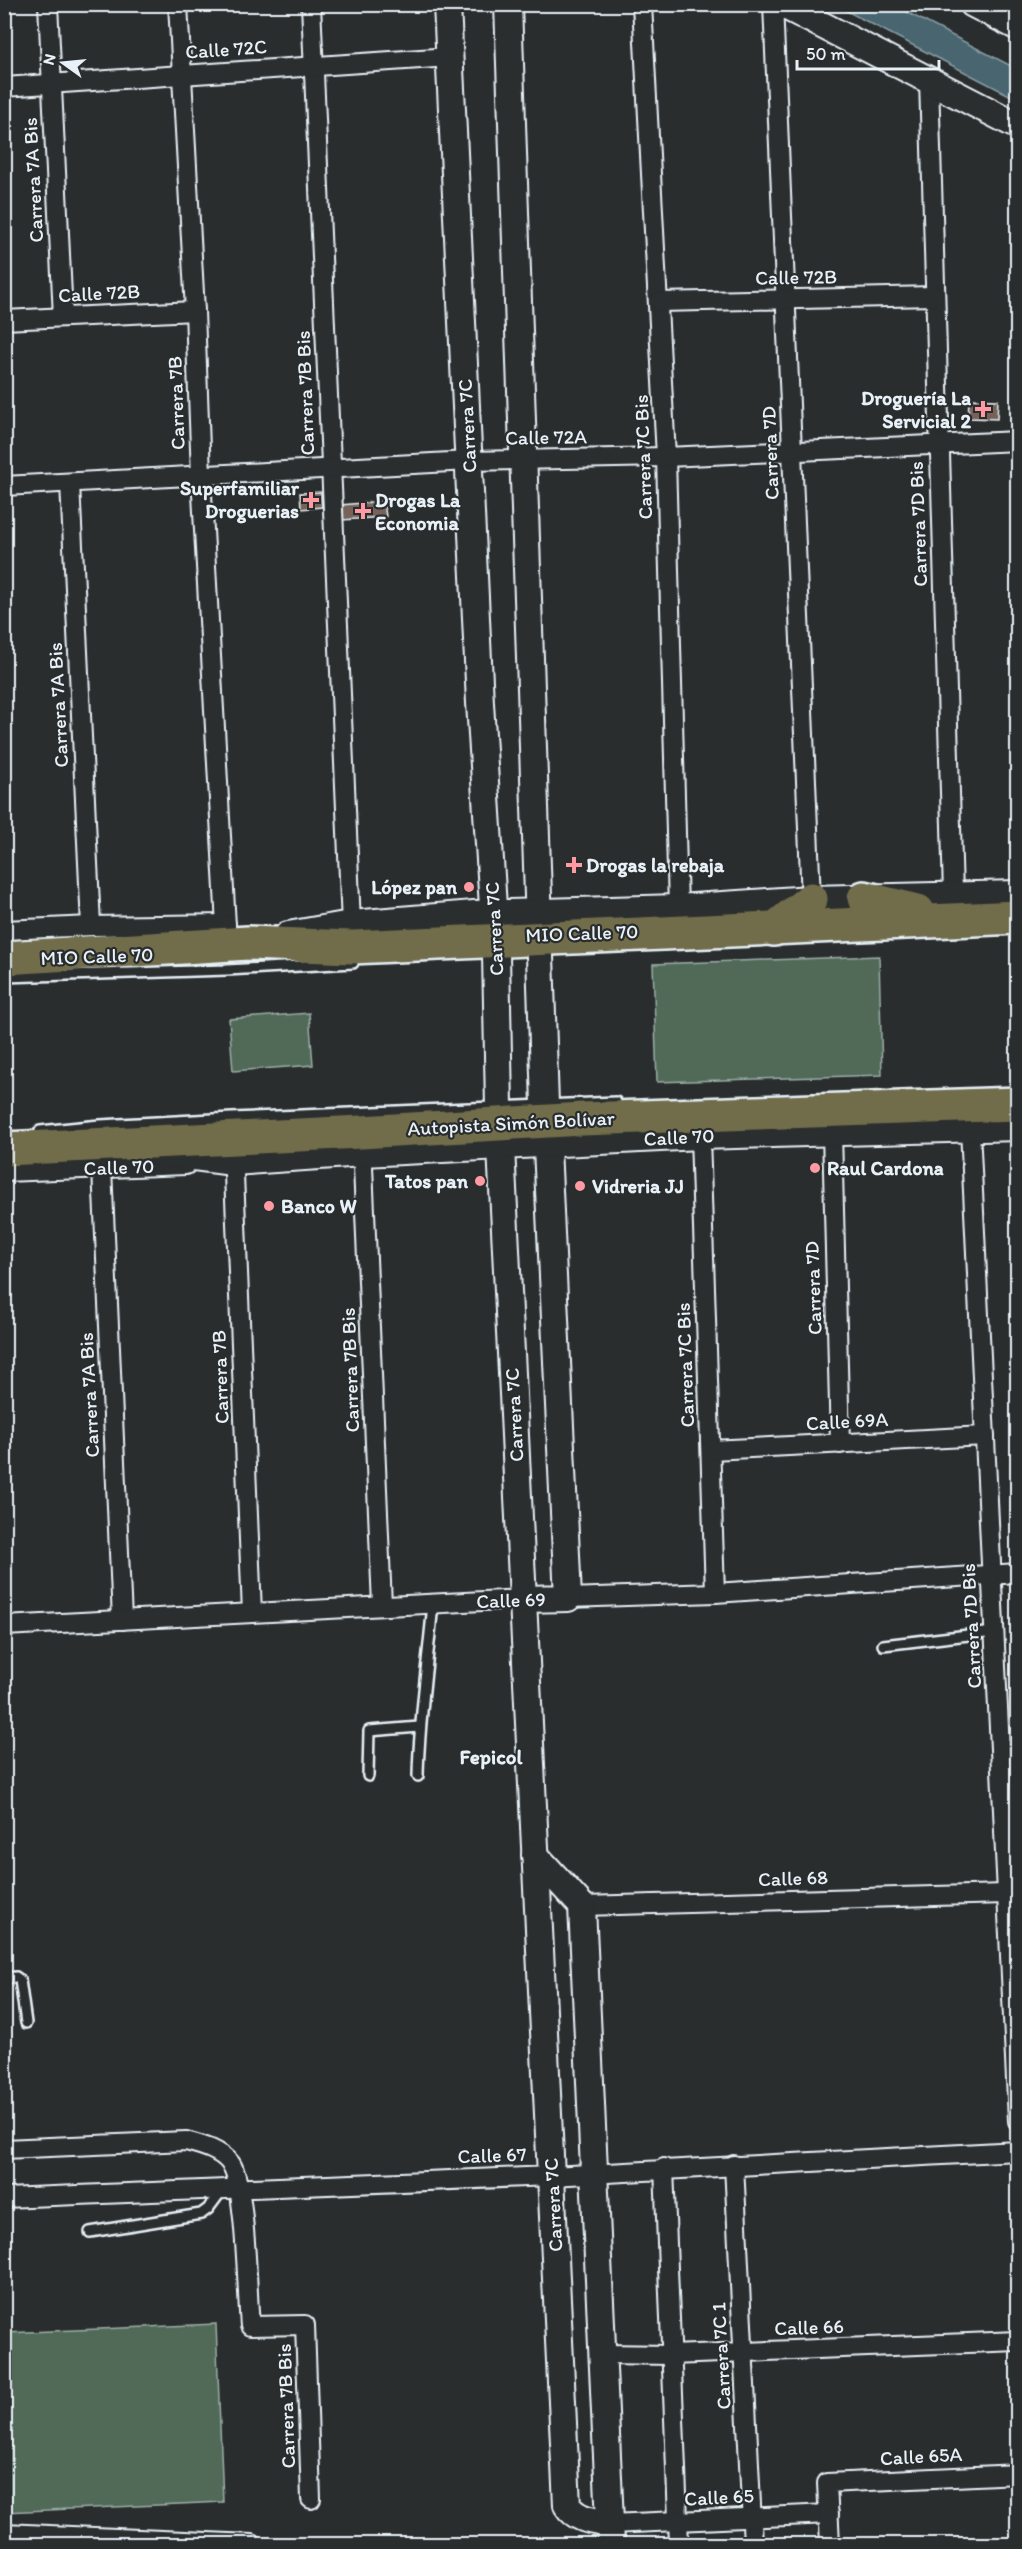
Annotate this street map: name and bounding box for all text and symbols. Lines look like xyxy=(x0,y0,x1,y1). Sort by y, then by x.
north arrow xyxy=(33,33,93,93)
scale bar xyxy=(797,33,940,71)
street label: Calle 72C xyxy=(184,34,268,64)
text: 50 m xyxy=(806,43,846,65)
text: N xyxy=(38,52,60,67)
street label: Carrera 7A Bis xyxy=(18,117,48,243)
street label: Calle 72B xyxy=(755,264,837,290)
street label: Calle 72B xyxy=(57,279,141,307)
street label: Carrera 7B Bis xyxy=(291,330,319,456)
street label: Carrera 7B xyxy=(162,356,190,450)
street label: Carrera 7C xyxy=(453,378,481,474)
place label: Droguería La Servicial 2 xyxy=(861,386,971,433)
street label: Carrera 7C Bis xyxy=(629,394,657,520)
marker: Droguería La Servicial 2 xyxy=(976,402,990,416)
street label: Carrera 7D xyxy=(756,405,784,501)
street label: Calle 72A xyxy=(505,424,587,450)
street label: Carrera 7D Bis xyxy=(904,461,932,587)
place label: Superfamiliar Droguerias xyxy=(180,476,300,524)
place label: Drogas La Economia xyxy=(375,488,461,535)
marker: Superfamiliar Droguerias xyxy=(304,493,318,507)
marker: Drogas La Economia xyxy=(356,504,370,518)
street label: Carrera 7A Bis xyxy=(43,642,73,768)
place label: Drogas la rebaja xyxy=(586,853,725,878)
marker: Drogas la rebaja xyxy=(567,858,581,872)
place label: López pan xyxy=(371,875,458,900)
marker: López pan xyxy=(462,880,476,894)
street label: Carrera 7C xyxy=(480,881,508,977)
street label: MIO Calle 70 xyxy=(525,919,639,947)
street label: MIO Calle 70 xyxy=(40,942,154,970)
street label: Autopista Simón Bolívar xyxy=(407,1106,615,1140)
street label: Calle 70 xyxy=(643,1123,715,1151)
street label: Calle 70 xyxy=(83,1154,155,1180)
place label: Raul Cardona xyxy=(827,1156,944,1180)
marker: Raul Cardona xyxy=(808,1161,822,1175)
place label: Tatos pan xyxy=(384,1169,469,1194)
marker: Tatos pan xyxy=(473,1174,487,1188)
place label: Vidreria JJ xyxy=(592,1174,684,1198)
marker: Vidreria JJ xyxy=(573,1179,587,1193)
place label: Banco W xyxy=(281,1194,357,1218)
marker: Banco W xyxy=(262,1199,276,1213)
street label: Carrera 7D xyxy=(799,1240,827,1336)
street label: Carrera 7C Bis xyxy=(671,1302,699,1428)
street label: Carrera 7B Bis xyxy=(336,1307,364,1433)
street label: Carrera 7B xyxy=(206,1330,234,1424)
street label: Carrera 7A Bis xyxy=(74,1332,104,1458)
street label: Carrera 7C xyxy=(500,1367,528,1463)
street label: Calle 69A xyxy=(805,1407,889,1435)
street label: Carrera 7D Bis xyxy=(956,1563,986,1689)
street label: Calle 69 xyxy=(476,1587,546,1613)
district label: Fepicol xyxy=(460,1744,523,1770)
street label: Calle 68 xyxy=(758,1865,829,1891)
street label: Calle 67 xyxy=(457,2142,527,2168)
street label: Carrera 7C xyxy=(539,2157,567,2253)
street label: Carrera 7C 1 xyxy=(706,2302,736,2410)
street label: Calle 66 xyxy=(774,2314,844,2340)
street label: Carrera 7B Bis xyxy=(272,2343,300,2469)
street label: Calle 65A xyxy=(879,2442,963,2470)
street label: Calle 65 xyxy=(684,2483,754,2511)

